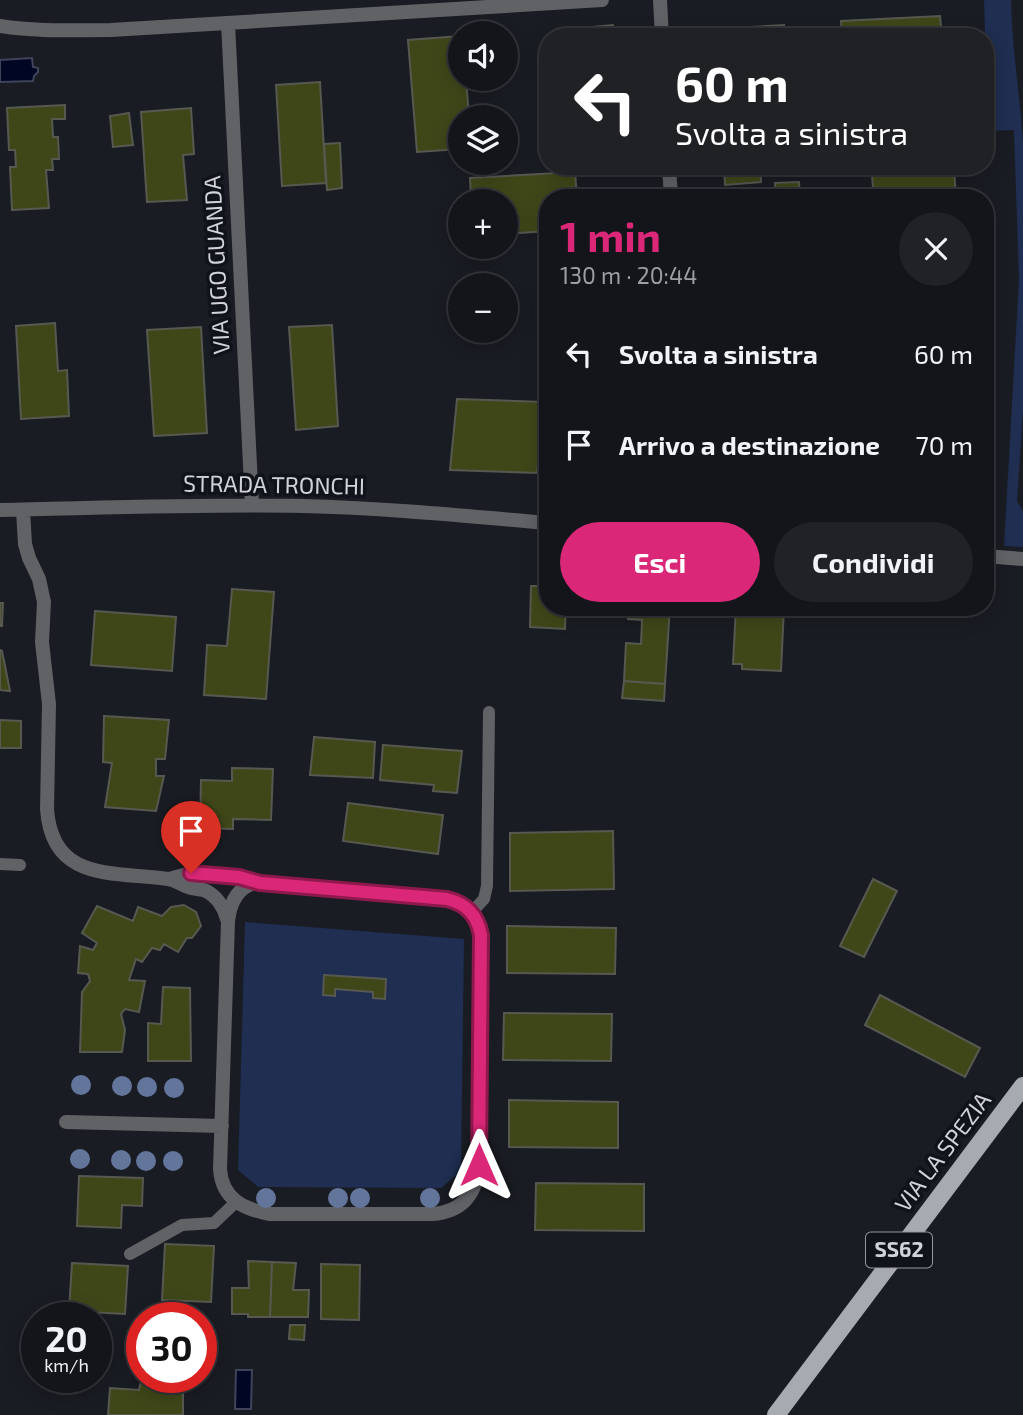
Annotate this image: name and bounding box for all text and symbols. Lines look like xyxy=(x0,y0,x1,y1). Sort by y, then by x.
map controls xyxy=(448,21,518,343)
button: sound xyxy=(448,21,518,91)
text: 60 m xyxy=(675,53,789,112)
icon: left xyxy=(560,56,651,147)
button: layers xyxy=(448,105,518,175)
text: Svolta a sinistra xyxy=(675,113,908,151)
street label: VIA UGO GUANDA xyxy=(197,174,235,355)
button: + xyxy=(448,189,518,259)
text: 1 min xyxy=(560,210,661,260)
button: close xyxy=(899,212,973,286)
text: 130 m · 20:44 xyxy=(560,261,697,289)
button: − xyxy=(448,273,518,343)
icon: left xyxy=(560,335,598,373)
text: Svolta a sinistra xyxy=(619,338,818,369)
text: 60 m xyxy=(914,338,973,369)
icon: arrive xyxy=(560,426,598,464)
text: Arrivo a destinazione xyxy=(619,429,880,460)
text: 70 m xyxy=(915,429,973,460)
street label: STRADA TRONCHI xyxy=(183,468,365,500)
button: Esci xyxy=(560,522,760,602)
button: Condividi xyxy=(774,522,973,602)
pin xyxy=(161,801,221,873)
icon: arrive xyxy=(172,812,210,850)
street label: VIA LA SPEZIA xyxy=(888,1086,997,1217)
position arrow xyxy=(442,1128,516,1202)
road number: SS62 xyxy=(866,1232,932,1268)
speed limit sign: 30 xyxy=(126,1302,217,1393)
text: 20 xyxy=(45,1317,88,1359)
text: km/h xyxy=(44,1354,89,1376)

